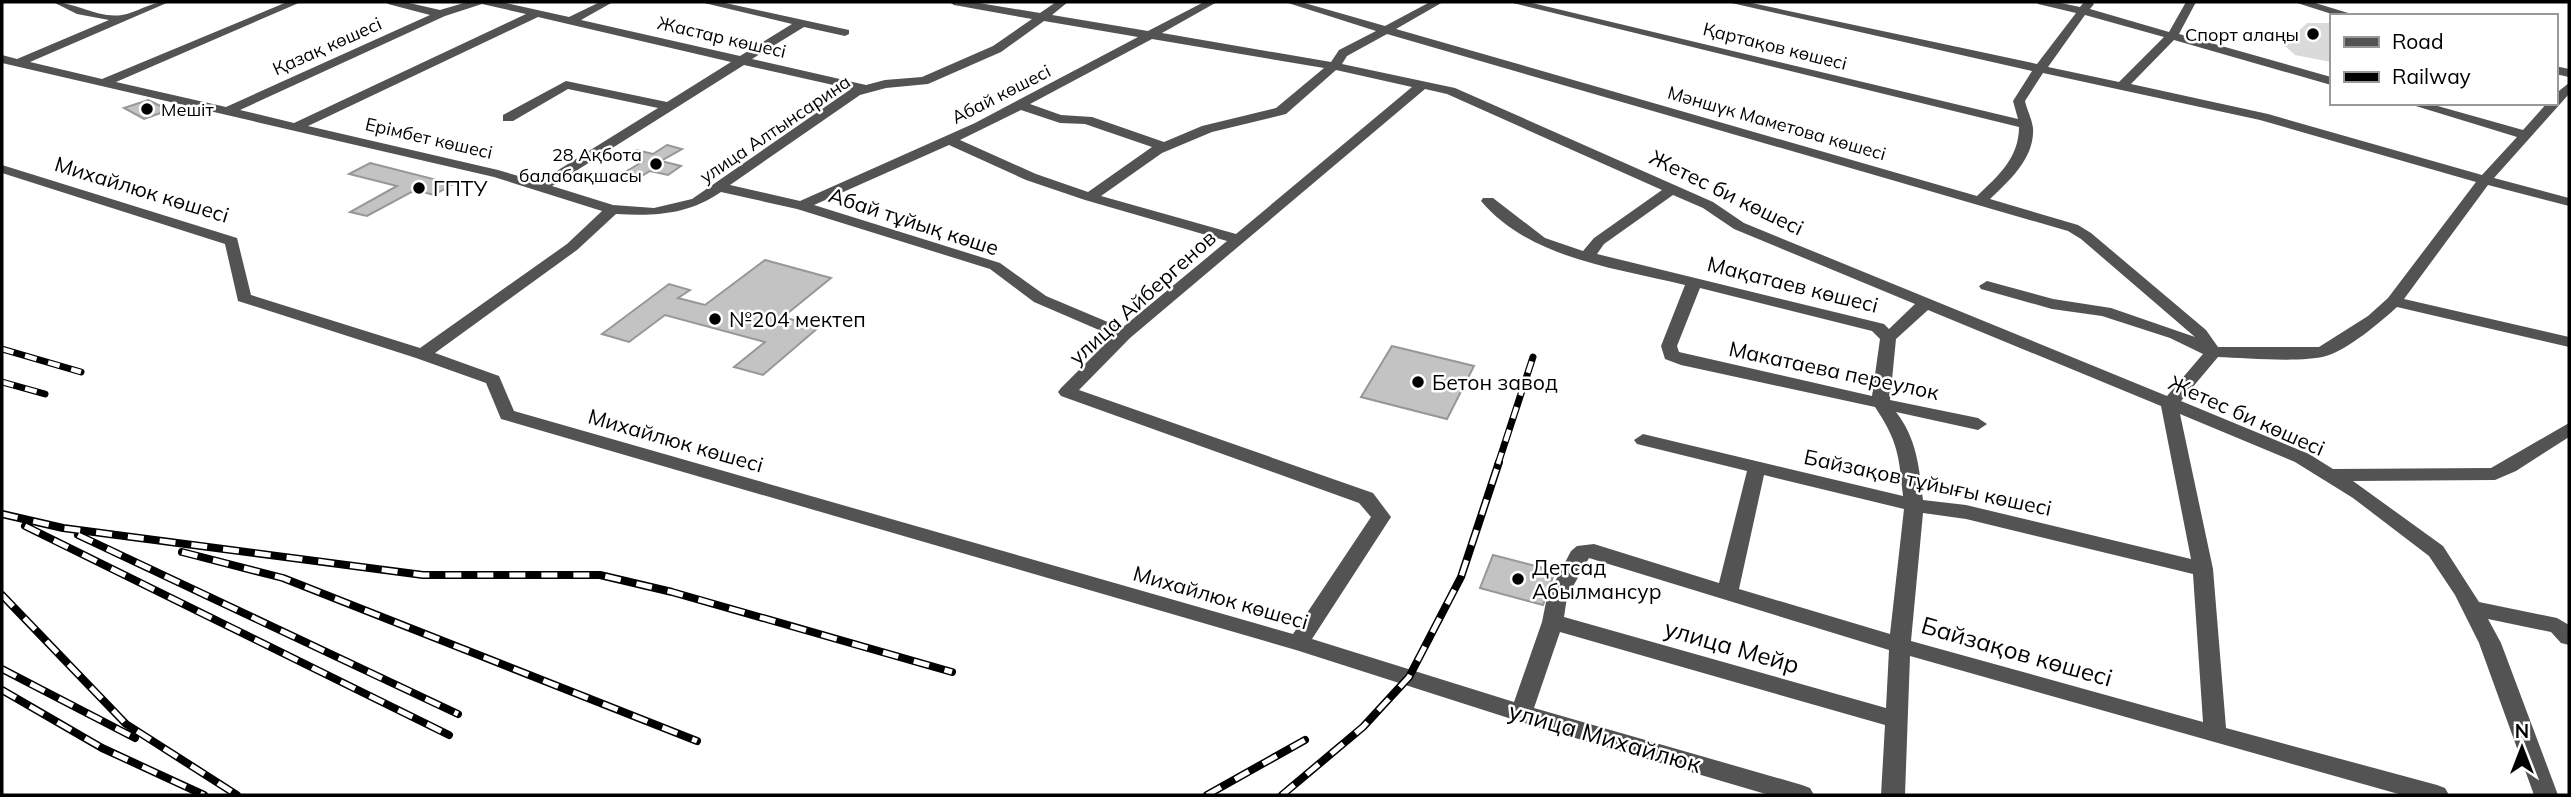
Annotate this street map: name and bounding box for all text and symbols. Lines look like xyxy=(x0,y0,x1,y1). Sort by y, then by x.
street label: Жастар көшесі xyxy=(655,11,789,63)
street label: Қазақ көшесі xyxy=(269,12,385,80)
legend xyxy=(2330,14,2557,105)
street label: Қартақов көшесі xyxy=(1701,17,1849,75)
place label: Спорт алаңы xyxy=(2185,23,2299,46)
marker: Спорт алаңы xyxy=(2305,26,2321,42)
text: Road xyxy=(2392,28,2443,54)
street label: Абай көшесі xyxy=(948,59,1054,129)
text: Railway xyxy=(2392,63,2471,89)
street label: улица Алтынсарина xyxy=(695,70,855,188)
street label: Мәншүк Маметова көшесі xyxy=(1665,81,1889,165)
place label: Мешіт xyxy=(161,98,215,121)
marker: Мешіт xyxy=(139,101,155,117)
street label: Ерімбет көшесі xyxy=(363,112,495,164)
place label: 28 Ақбота балабақшасы xyxy=(519,143,642,187)
street label: Жетес би көшесі xyxy=(1646,144,1808,240)
street label: Михайлюк көшесі xyxy=(52,150,232,228)
marker: 28 Ақбота балабақшасы xyxy=(648,156,664,172)
place label: ГПТУ xyxy=(433,175,487,201)
marker: ГПТУ xyxy=(411,180,427,196)
street label: Абай тұйық көше xyxy=(826,181,1002,261)
street label: улица Айбергенов xyxy=(1063,224,1221,370)
street label: Мақатаев көшесі xyxy=(1705,250,1881,318)
place label: №204 мектеп xyxy=(729,306,866,332)
marker: №204 мектеп xyxy=(707,311,723,327)
street label: Макатаева переулок xyxy=(1727,335,1942,405)
place label: Бетон завод xyxy=(1432,369,1558,395)
street label: Жетес би көшесі xyxy=(2165,369,2329,461)
marker: Бетон завод xyxy=(1410,374,1426,390)
street label: Михайлюк көшесі xyxy=(585,403,767,477)
street label: Байзақов тұйығы көшесі xyxy=(1802,443,2054,521)
place label: Детсад Абылмансур xyxy=(1532,554,1661,604)
street label: Михайлюк көшесі xyxy=(1130,560,1312,634)
marker: Детсад Абылмансур xyxy=(1510,571,1526,587)
street label: Байзақов көшесі xyxy=(1918,609,2116,693)
street label: улица Мейр xyxy=(1661,612,1803,680)
street label: улица Михайлюк xyxy=(1505,695,1705,779)
north arrow xyxy=(2487,713,2557,783)
text: N xyxy=(2515,719,2529,743)

